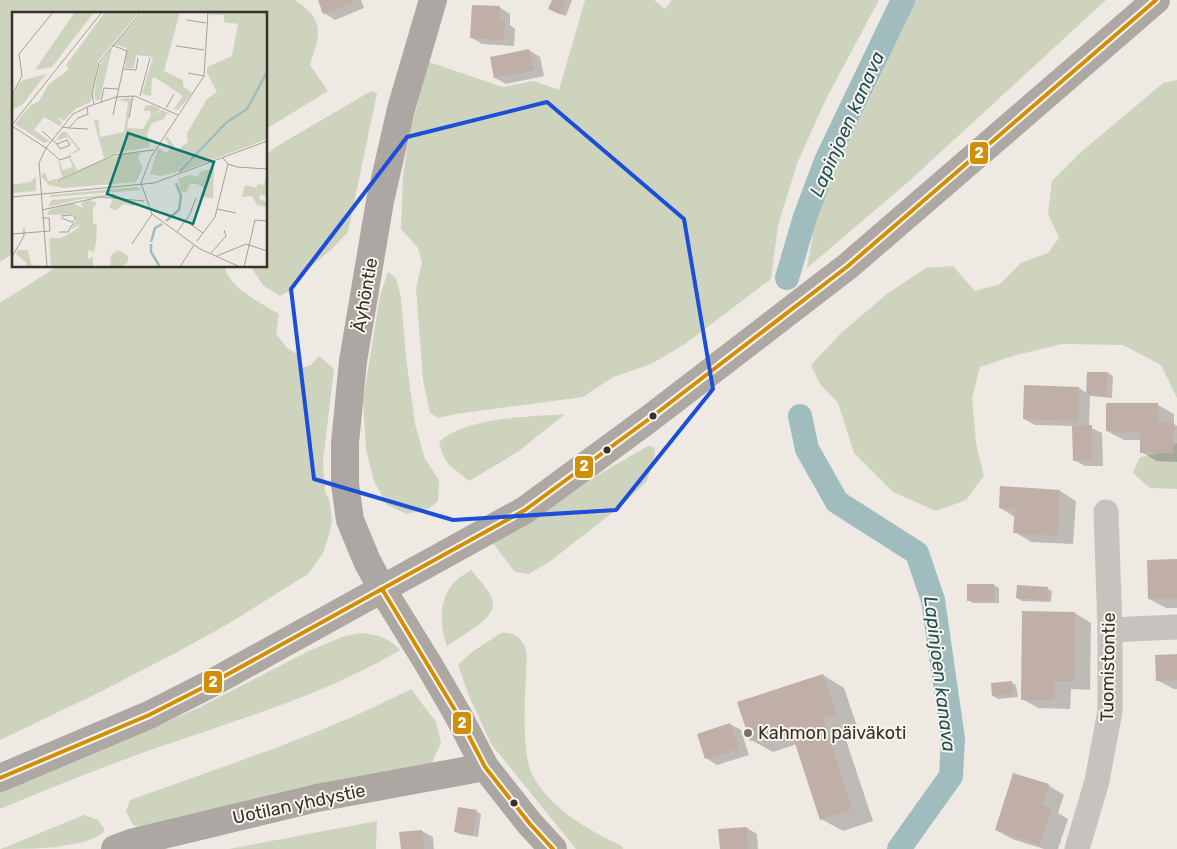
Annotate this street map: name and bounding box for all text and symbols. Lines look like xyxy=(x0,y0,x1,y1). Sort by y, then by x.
inset map xyxy=(12,12,268,268)
water label: Lapinjoen kanava xyxy=(805,48,889,200)
line badge: 2 xyxy=(969,141,989,165)
text: 2 xyxy=(974,145,984,162)
street label: Äyhöntie xyxy=(348,256,382,334)
unlabelled marker xyxy=(648,411,658,421)
unlabelled marker xyxy=(602,445,612,455)
line badge: 2 xyxy=(574,455,594,479)
text: 2 xyxy=(579,458,589,475)
water label: Lapinjoen kanava xyxy=(919,595,961,753)
street label: Tuomistontie xyxy=(1096,612,1120,722)
line badge: 2 xyxy=(203,670,223,694)
text: 2 xyxy=(208,674,218,691)
line badge: 2 xyxy=(452,711,472,735)
text: 2 xyxy=(457,715,467,732)
place label: Kahmon päiväkoti xyxy=(758,722,906,744)
marker: Kahmon päiväkoti xyxy=(742,727,754,739)
street label: Uotilan yhdystie xyxy=(231,779,367,829)
unlabelled marker xyxy=(509,798,519,808)

